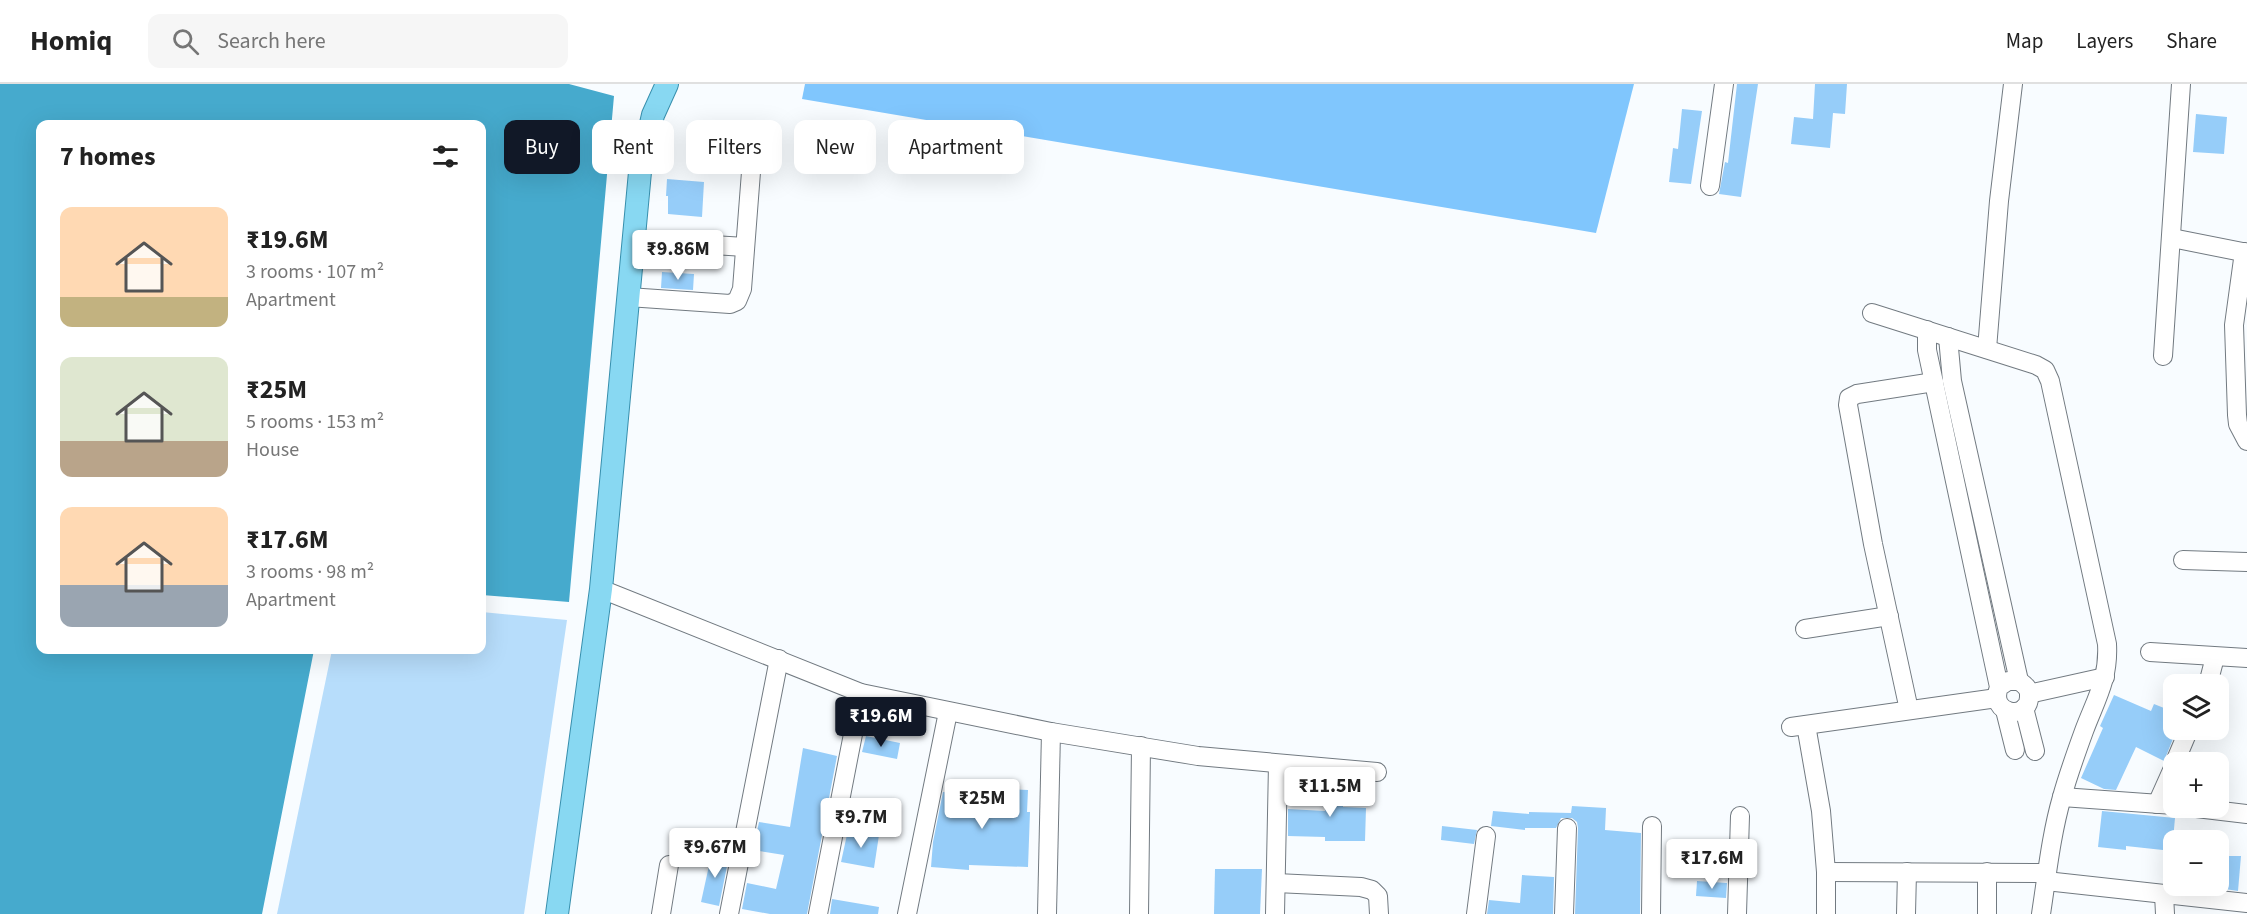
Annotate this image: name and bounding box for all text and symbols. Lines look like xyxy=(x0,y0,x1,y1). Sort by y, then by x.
search box xyxy=(148,14,568,68)
text: Homiq xyxy=(30,21,112,61)
icon: search xyxy=(169,25,202,58)
text: Search here xyxy=(217,25,326,57)
text: Map xyxy=(2006,26,2043,56)
text: Layers xyxy=(2076,26,2133,56)
text: Share xyxy=(2166,26,2217,56)
chip: Buy xyxy=(504,120,580,174)
chip: Rent xyxy=(592,120,674,174)
chip: Filters xyxy=(686,120,782,174)
chip: New xyxy=(794,120,876,174)
chip: Apartment xyxy=(888,120,1024,174)
text: 7 homes xyxy=(60,138,155,175)
icon: filters xyxy=(429,140,462,173)
text: ₹19.6M xyxy=(246,221,329,258)
pin: ₹9.86M xyxy=(629,230,727,281)
icon: home xyxy=(108,231,180,303)
text: ₹9.86M xyxy=(646,235,710,263)
text: 3 rooms · 107 m² xyxy=(246,258,384,286)
text: Apartment xyxy=(246,286,336,314)
text: ₹25M xyxy=(246,371,307,408)
icon: home xyxy=(108,381,180,453)
text: 5 rooms · 153 m² xyxy=(246,408,384,436)
text: House xyxy=(246,436,299,464)
text: ₹17.6M xyxy=(246,521,329,558)
icon: home xyxy=(108,531,180,603)
text: 3 rooms · 98 m² xyxy=(246,558,374,586)
text: Apartment xyxy=(246,586,336,614)
map controls xyxy=(2163,674,2229,896)
button: layers xyxy=(2163,674,2229,740)
pin: ₹19.6M xyxy=(832,697,930,748)
text: ₹19.6M xyxy=(849,702,913,730)
button: + xyxy=(2163,752,2229,818)
pin: ₹11.5M xyxy=(1281,767,1379,818)
text: ₹11.5M xyxy=(1298,772,1362,800)
pin: ₹25M xyxy=(946,779,1018,830)
text: ₹25M xyxy=(959,784,1005,812)
pin: ₹9.7M xyxy=(819,798,903,849)
text: ₹9.7M xyxy=(835,803,887,831)
pin: ₹9.67M xyxy=(666,828,764,879)
button: − xyxy=(2163,830,2229,896)
text: ₹9.67M xyxy=(683,833,747,861)
pin: ₹17.6M xyxy=(1663,839,1761,890)
text: ₹17.6M xyxy=(1680,844,1744,872)

